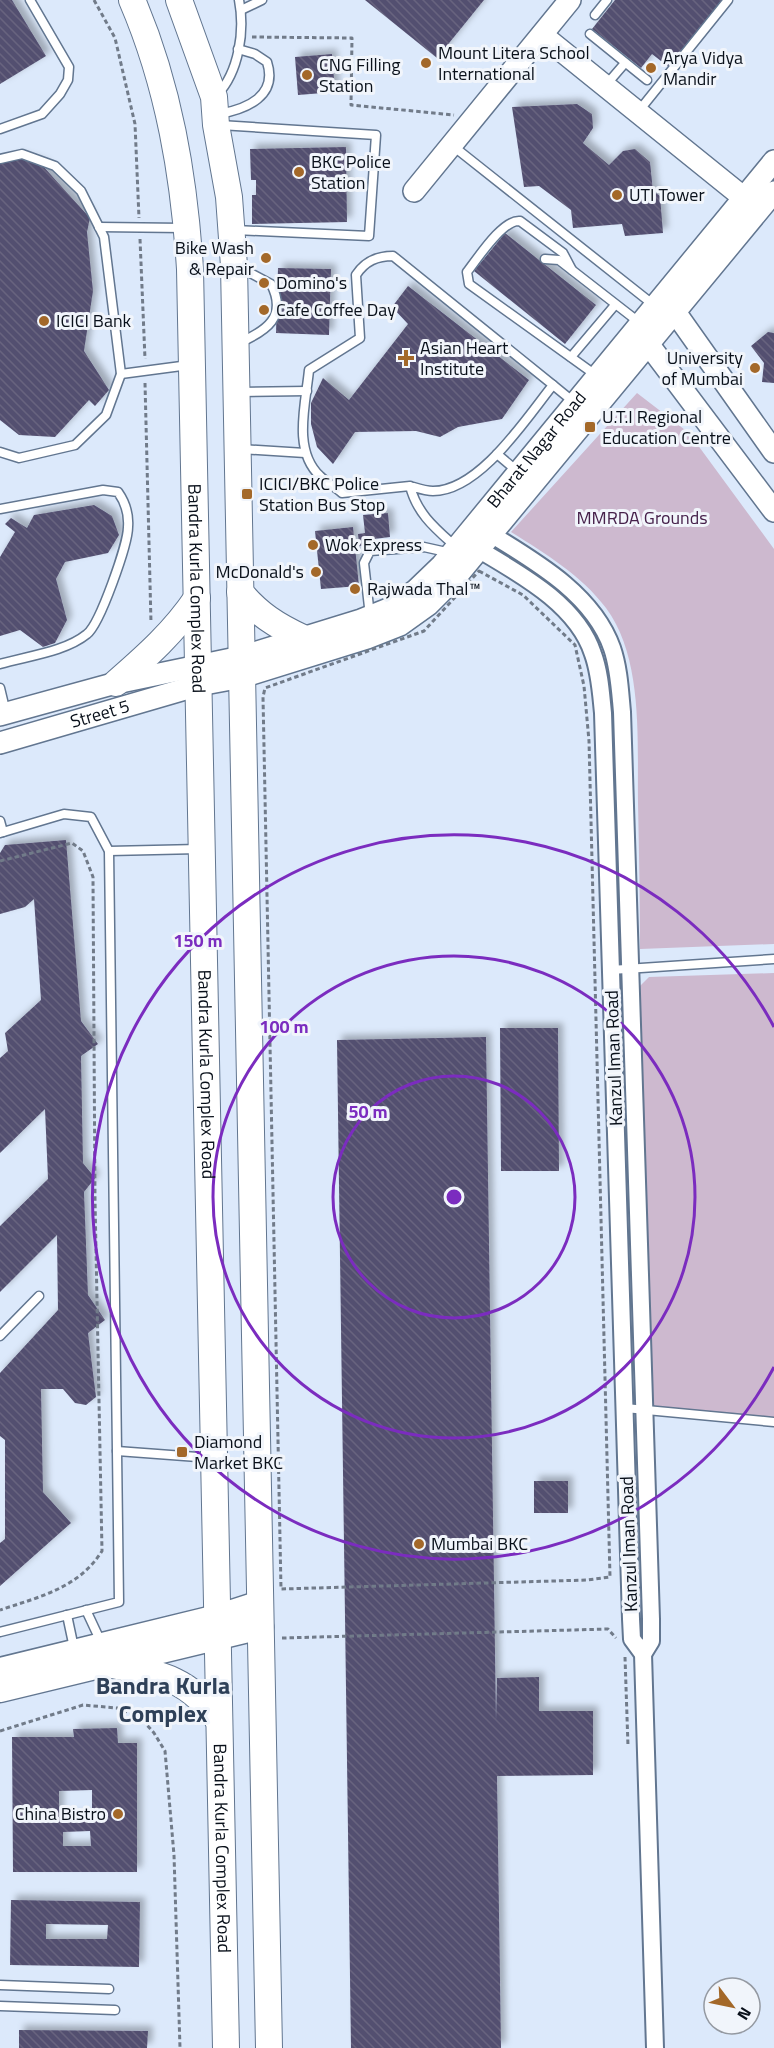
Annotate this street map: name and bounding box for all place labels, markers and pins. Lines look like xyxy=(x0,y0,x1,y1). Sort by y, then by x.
place label: Mount Litera School International xyxy=(438,39,590,87)
place label: Arya Vidya Mandir xyxy=(663,44,743,92)
place label: CNG Filling Station xyxy=(319,51,401,99)
marker: Mount Litera School International xyxy=(419,56,433,70)
marker: Arya Vidya Mandir xyxy=(644,61,658,75)
marker: CNG Filling Station xyxy=(300,68,314,82)
place label: BKC Police Station xyxy=(311,148,391,196)
marker: BKC Police Station xyxy=(292,165,306,179)
place label: UTI Tower xyxy=(629,181,705,208)
marker: UTI Tower xyxy=(610,188,624,202)
place label: Bike Wash & Repair xyxy=(175,234,254,282)
marker: Bike Wash & Repair xyxy=(259,251,273,265)
place label: Domino's xyxy=(276,269,347,296)
marker: Domino's xyxy=(257,276,271,290)
place label: Cafe Coffee Day xyxy=(276,296,396,323)
marker: Cafe Coffee Day xyxy=(257,303,271,317)
place label: ICICI Bank xyxy=(56,307,132,334)
marker: ICICI Bank xyxy=(37,314,51,328)
place label: Asian Heart Institute xyxy=(420,334,509,382)
place label: University of Mumbai xyxy=(661,344,743,392)
marker: Asian Heart Institute xyxy=(397,349,415,367)
marker: University of Mumbai xyxy=(748,361,762,375)
place label: U.T.I Regional Education Centre xyxy=(602,403,731,451)
marker: U.T.I Regional Education Centre xyxy=(583,420,597,434)
place label: ICICI/BKC Police Station Bus Stop xyxy=(259,470,385,518)
marker: ICICI/BKC Police Station Bus Stop xyxy=(240,487,254,501)
place label: Wok Express xyxy=(325,531,422,558)
marker: Wok Express xyxy=(306,538,320,552)
place label: McDonald's xyxy=(216,558,304,585)
marker: McDonald's xyxy=(309,565,323,579)
place label: Rajwada Thal™ xyxy=(367,575,481,602)
marker: Rajwada Thal™ xyxy=(348,582,362,596)
centre of rings xyxy=(444,1187,464,1207)
place label: Diamond Market BKC xyxy=(194,1428,283,1476)
marker: Diamond Market BKC xyxy=(175,1445,189,1459)
place label: Mumbai BKC xyxy=(431,1530,528,1557)
marker: Mumbai BKC xyxy=(412,1537,426,1551)
place label: China Bistro xyxy=(15,1800,106,1827)
marker: China Bistro xyxy=(111,1807,125,1821)

